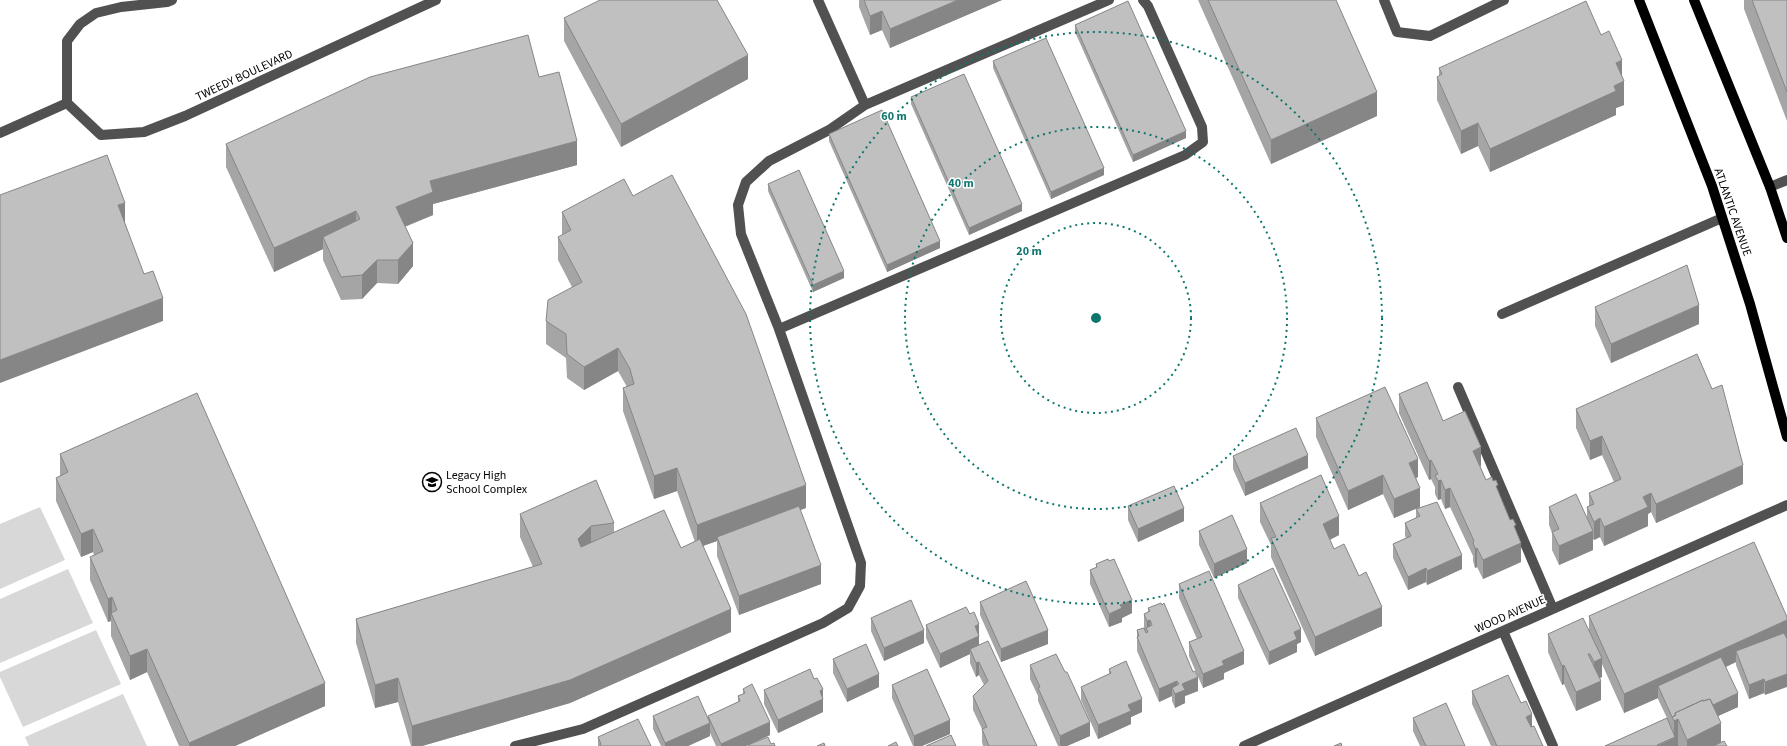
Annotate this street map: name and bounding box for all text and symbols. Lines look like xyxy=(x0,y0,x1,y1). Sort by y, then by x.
street label: TWEEDY BOULEVARD xyxy=(193,45,296,105)
text: 60 m xyxy=(881,108,907,125)
street label: ATLANTIC AVENUE xyxy=(1710,166,1756,258)
text: 40 m xyxy=(948,175,974,192)
text: 20 m xyxy=(1016,243,1042,260)
centre of rings xyxy=(1089,311,1103,325)
place label: Legacy High School Complex xyxy=(446,467,528,498)
school or university icon: Legacy High School Complex xyxy=(421,471,443,493)
street label: WOOD AVENUE xyxy=(1472,591,1548,638)

